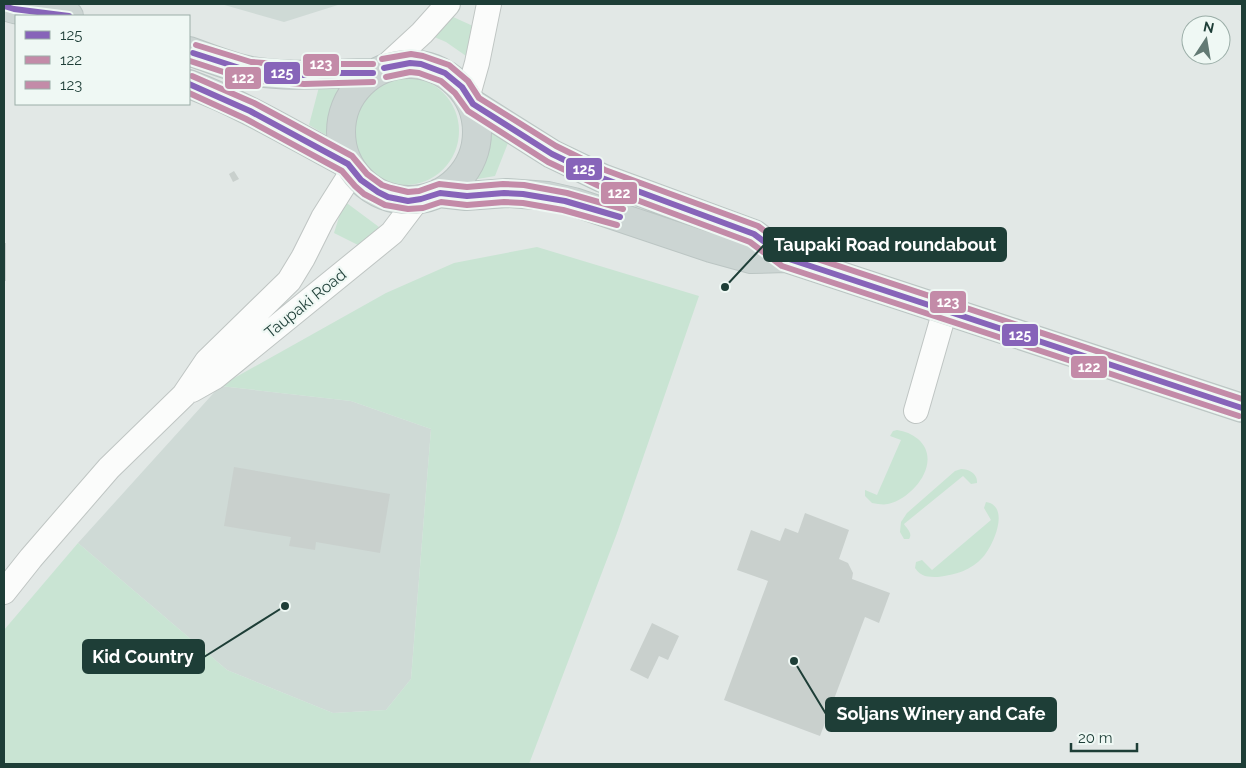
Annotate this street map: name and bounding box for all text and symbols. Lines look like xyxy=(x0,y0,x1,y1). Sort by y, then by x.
legend xyxy=(15,15,190,105)
north arrow xyxy=(1181,15,1231,65)
text: N xyxy=(1202,18,1216,36)
text: 125 xyxy=(60,26,82,44)
text: 122 xyxy=(60,51,82,69)
line badge: 123 xyxy=(302,53,340,77)
text: 123 xyxy=(310,56,332,72)
line badge: 125 xyxy=(263,61,301,85)
text: 125 xyxy=(271,65,294,81)
line badge: 122 xyxy=(224,66,262,90)
text: 122 xyxy=(232,70,254,86)
text: 123 xyxy=(60,76,82,94)
line badge: 125 xyxy=(565,157,603,181)
text: 125 xyxy=(573,161,596,177)
line badge: 122 xyxy=(600,181,638,205)
text: 122 xyxy=(608,185,630,201)
callout: Taupaki Road roundabout xyxy=(764,228,1006,261)
text: Taupaki Road roundabout xyxy=(774,234,996,255)
street label: Taupaki Road xyxy=(261,265,350,342)
line badge: 123 xyxy=(929,290,967,314)
text: 123 xyxy=(937,294,959,310)
line badge: 125 xyxy=(1001,323,1039,347)
text: 125 xyxy=(1009,327,1032,343)
line badge: 122 xyxy=(1070,355,1108,379)
text: 122 xyxy=(1078,359,1100,375)
callout: Kid Country xyxy=(83,640,204,673)
text: Kid Country xyxy=(92,646,194,667)
callout: Soljans Winery and Cafe xyxy=(826,698,1056,731)
text: Soljans Winery and Cafe xyxy=(836,703,1046,724)
scale bar xyxy=(1071,720,1137,752)
text: 20 m xyxy=(1078,729,1113,747)

